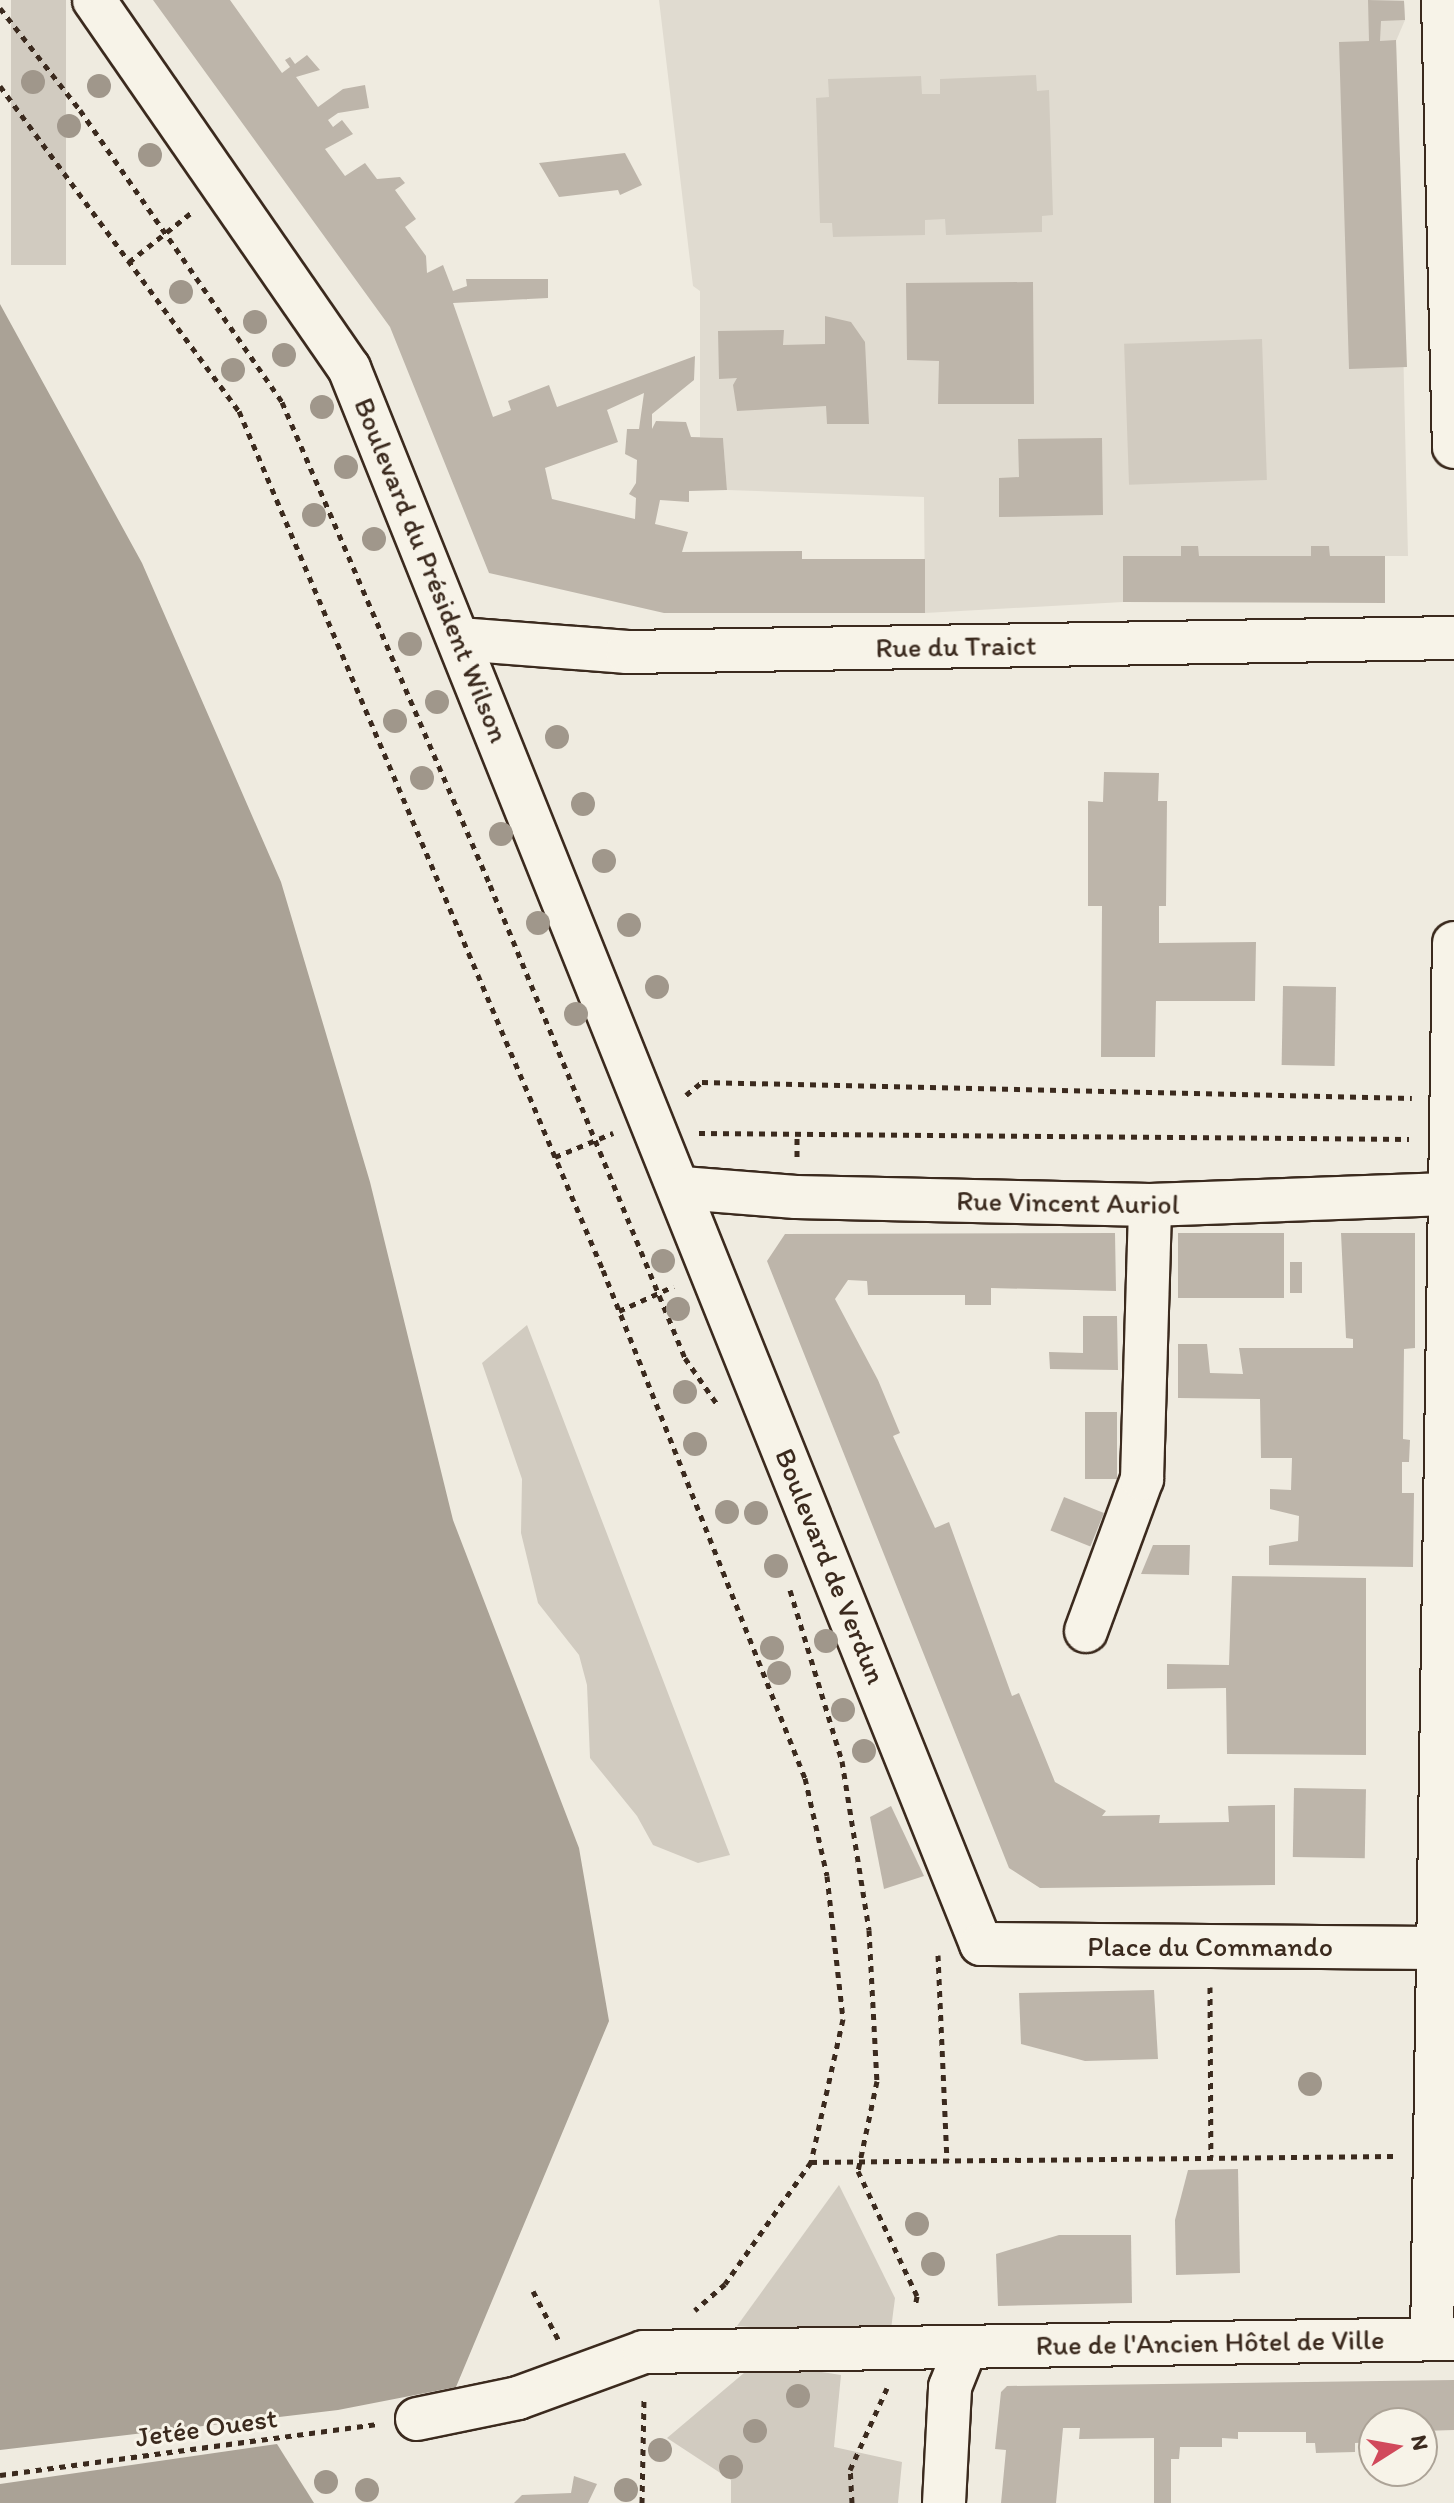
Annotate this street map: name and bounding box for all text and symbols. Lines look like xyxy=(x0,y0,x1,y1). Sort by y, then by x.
street label: Boulevard du Président Wilson xyxy=(347,392,517,748)
street label: Rue du Traict xyxy=(876,628,1036,664)
street label: Rue Vincent Auriol xyxy=(956,1183,1180,1221)
street label: Boulevard de Verdun xyxy=(769,1444,893,1688)
street label: Place du Commando xyxy=(1087,1929,1333,1963)
street label: Rue de l'Ancien Hôtel de Ville xyxy=(1036,2322,1384,2362)
street label: Jetée Ouest xyxy=(133,2400,279,2454)
north arrow xyxy=(1358,2407,1438,2487)
text: N xyxy=(1405,2433,1435,2453)

